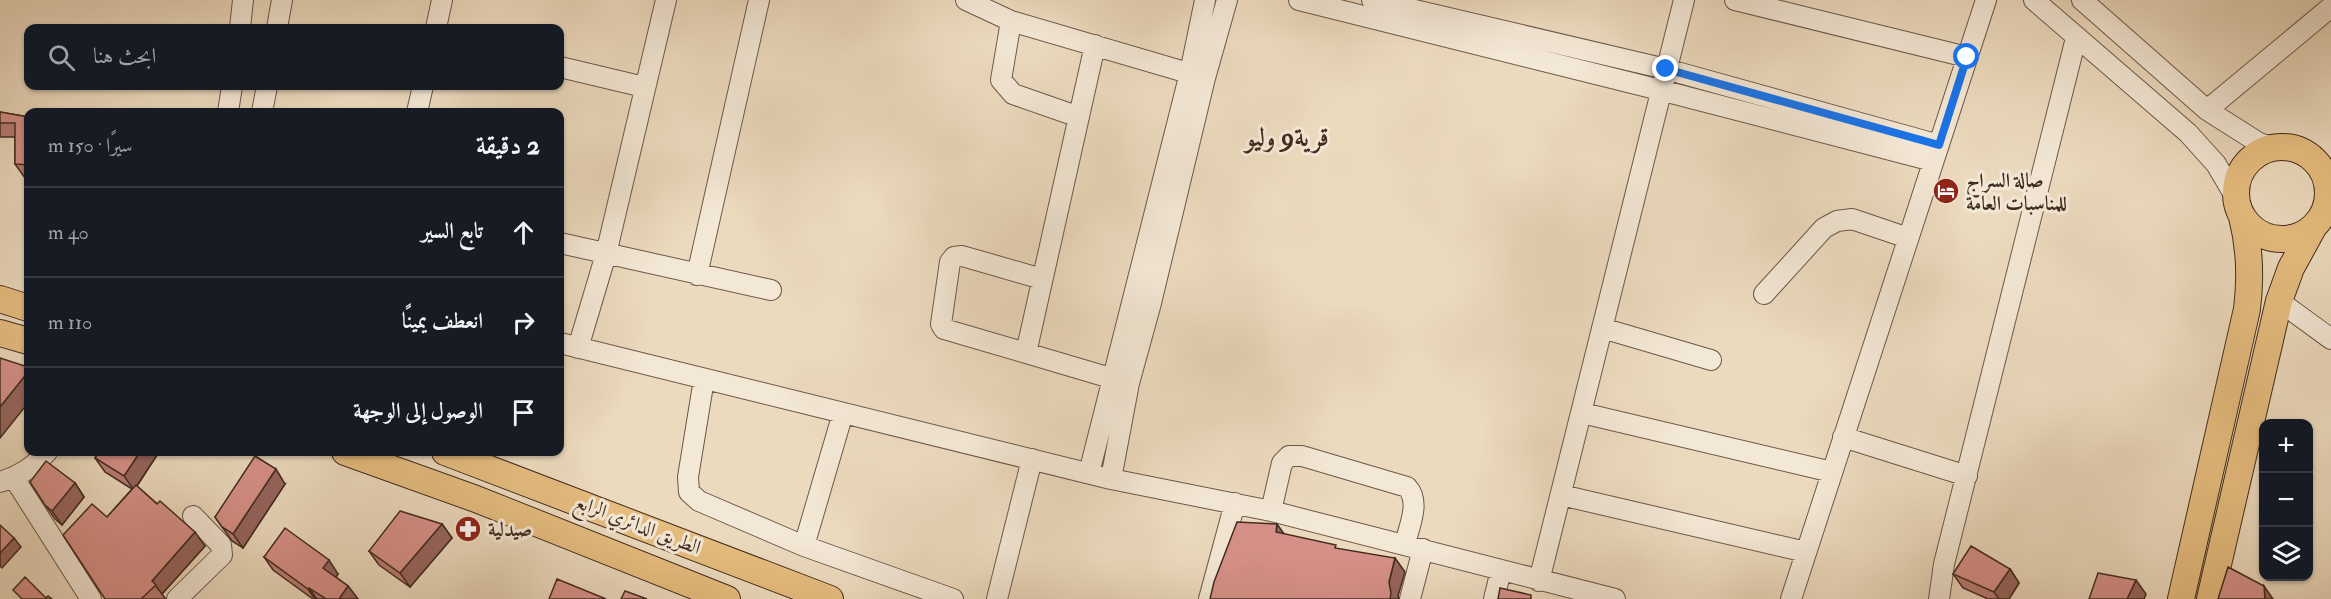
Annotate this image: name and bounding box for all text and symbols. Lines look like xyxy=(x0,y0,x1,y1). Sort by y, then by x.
search box xyxy=(24,24,564,90)
icon: search xyxy=(45,41,78,74)
text: ابحث هنا xyxy=(93,42,156,70)
route start xyxy=(1953,43,1979,69)
route end xyxy=(1652,55,1678,81)
district label: قرية9 وليو xyxy=(1242,122,1329,154)
text: 2 دقيقة xyxy=(476,130,540,162)
text: سيرًا · 150 m xyxy=(48,133,133,158)
place label: صالة السراج للمناسبات العامة xyxy=(1966,168,2067,216)
hotel icon: صالة السراج للمناسبات العامة xyxy=(1931,176,1961,206)
icon: ahead xyxy=(507,216,540,249)
text: تابع السير xyxy=(421,217,483,245)
text: 40 m xyxy=(48,220,89,245)
icon: right xyxy=(507,306,540,339)
text: انعطف يمينًا xyxy=(402,307,483,335)
text: 110 m xyxy=(48,310,92,335)
icon: arrive xyxy=(507,396,540,429)
text: الوصول إلى الوجهة xyxy=(353,397,483,425)
map controls xyxy=(2259,419,2313,581)
button: + xyxy=(2259,419,2313,473)
button: − xyxy=(2259,473,2313,527)
street label: الطريق الدائري الرابع xyxy=(569,489,705,565)
pharmacy icon: صيدلية xyxy=(453,514,483,544)
place label: صيدلية xyxy=(488,517,532,542)
button: layers xyxy=(2259,527,2313,581)

